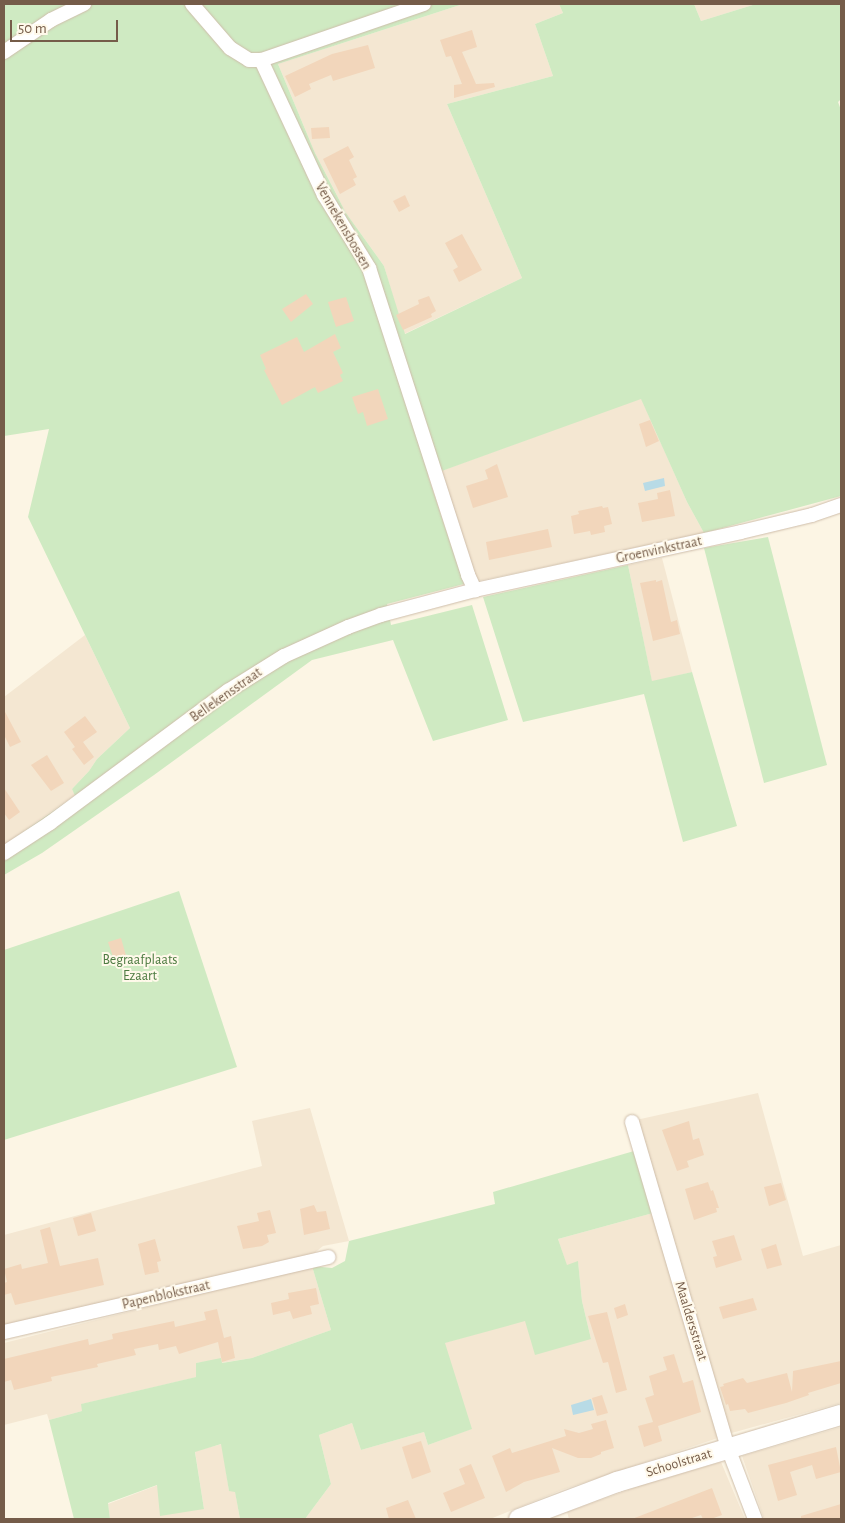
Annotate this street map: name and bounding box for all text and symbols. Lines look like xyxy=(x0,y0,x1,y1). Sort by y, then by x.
scale bar xyxy=(12,10,120,42)
text: 50 m xyxy=(18,21,47,36)
street label: Vennekensbossen xyxy=(311,180,375,272)
street label: Groenvinkstraat xyxy=(615,533,703,567)
street label: Bellekensstraat xyxy=(187,664,265,726)
park label: Begraafplaats Ezaart xyxy=(102,952,178,984)
street label: Papenblokstraat xyxy=(120,1277,212,1313)
street label: Maaldersstraat xyxy=(671,1279,711,1363)
street label: Schoolstraat xyxy=(644,1445,714,1481)

